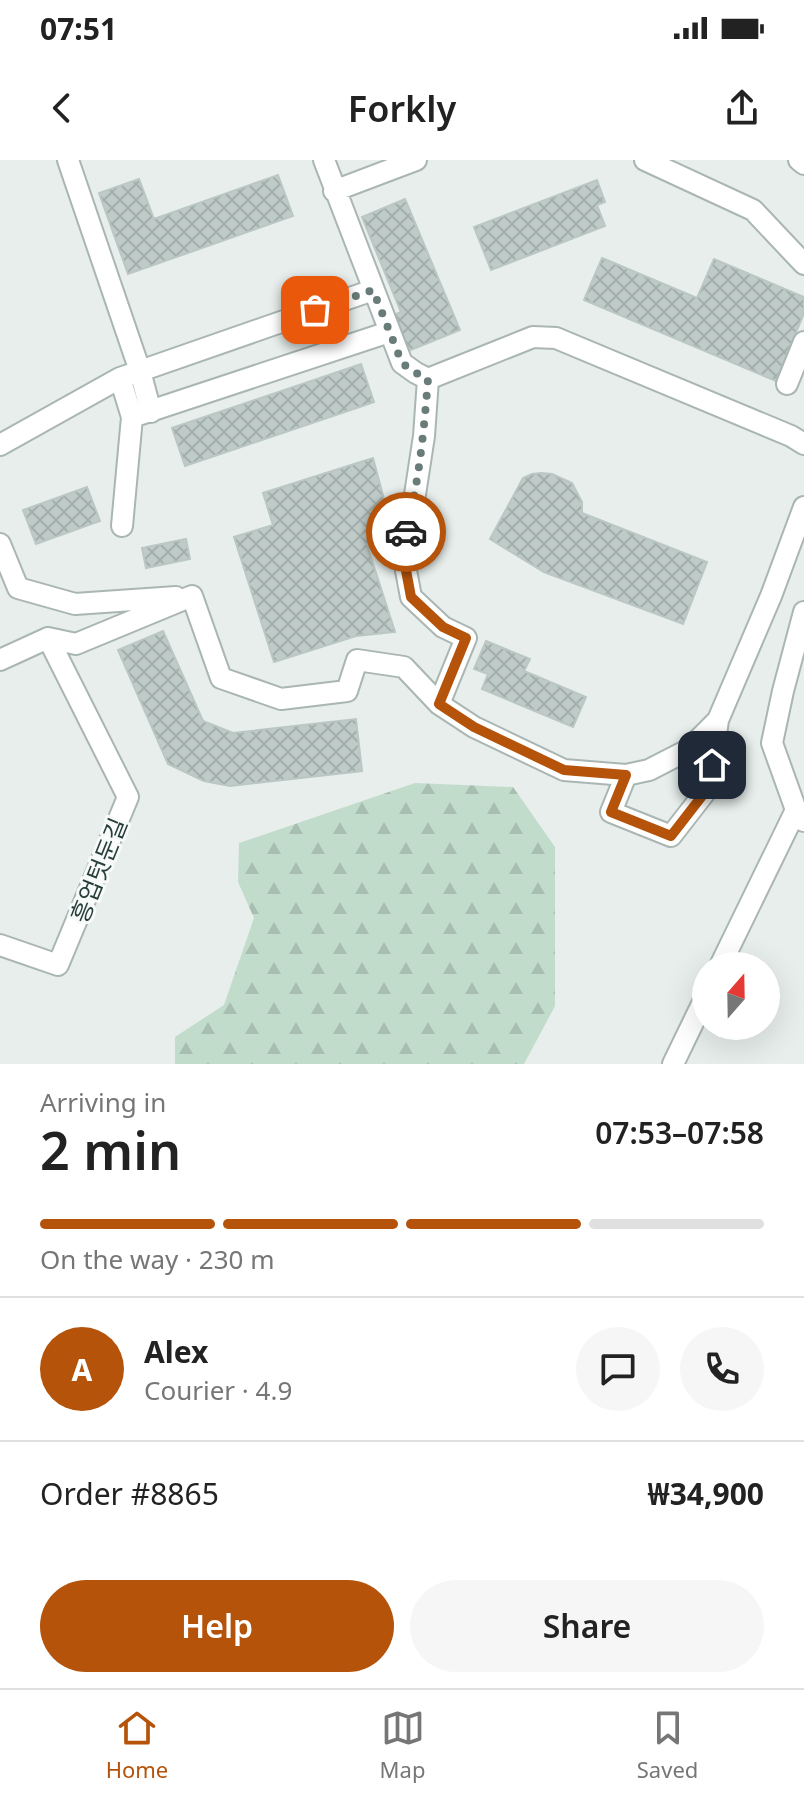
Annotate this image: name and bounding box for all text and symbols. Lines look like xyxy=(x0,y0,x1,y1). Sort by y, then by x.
text: 07:51 xyxy=(40,8,117,49)
text: Forkly xyxy=(348,84,456,133)
icon: back xyxy=(40,86,84,130)
icon: share xyxy=(720,86,764,130)
pin xyxy=(281,276,349,344)
icon: bag xyxy=(293,288,337,332)
courier xyxy=(366,492,446,572)
icon: car xyxy=(384,510,428,554)
pin xyxy=(678,731,746,799)
icon: home xyxy=(690,743,734,787)
street label: 흥업텃둔길 xyxy=(62,813,134,927)
north arrow xyxy=(692,952,780,1040)
map controls xyxy=(692,952,780,1040)
text: Arriving in xyxy=(40,1084,166,1120)
text: 07:53–07:58 xyxy=(595,1112,764,1153)
text: 2 min xyxy=(40,1114,181,1185)
text: On the way · 230 m xyxy=(40,1241,274,1277)
button: chat xyxy=(576,1327,660,1411)
button: phone xyxy=(680,1327,764,1411)
text: Alex xyxy=(144,1331,208,1372)
text: A xyxy=(72,1349,92,1390)
text: Courier · 4.9 xyxy=(144,1372,292,1408)
text: Order #8865 xyxy=(40,1473,219,1514)
text: ₩34,900 xyxy=(648,1473,764,1514)
button: Help xyxy=(40,1580,394,1672)
button: Share xyxy=(410,1580,764,1672)
tab: Home xyxy=(106,1706,168,1784)
tab: Map xyxy=(380,1706,425,1784)
tab: Saved xyxy=(637,1706,698,1784)

